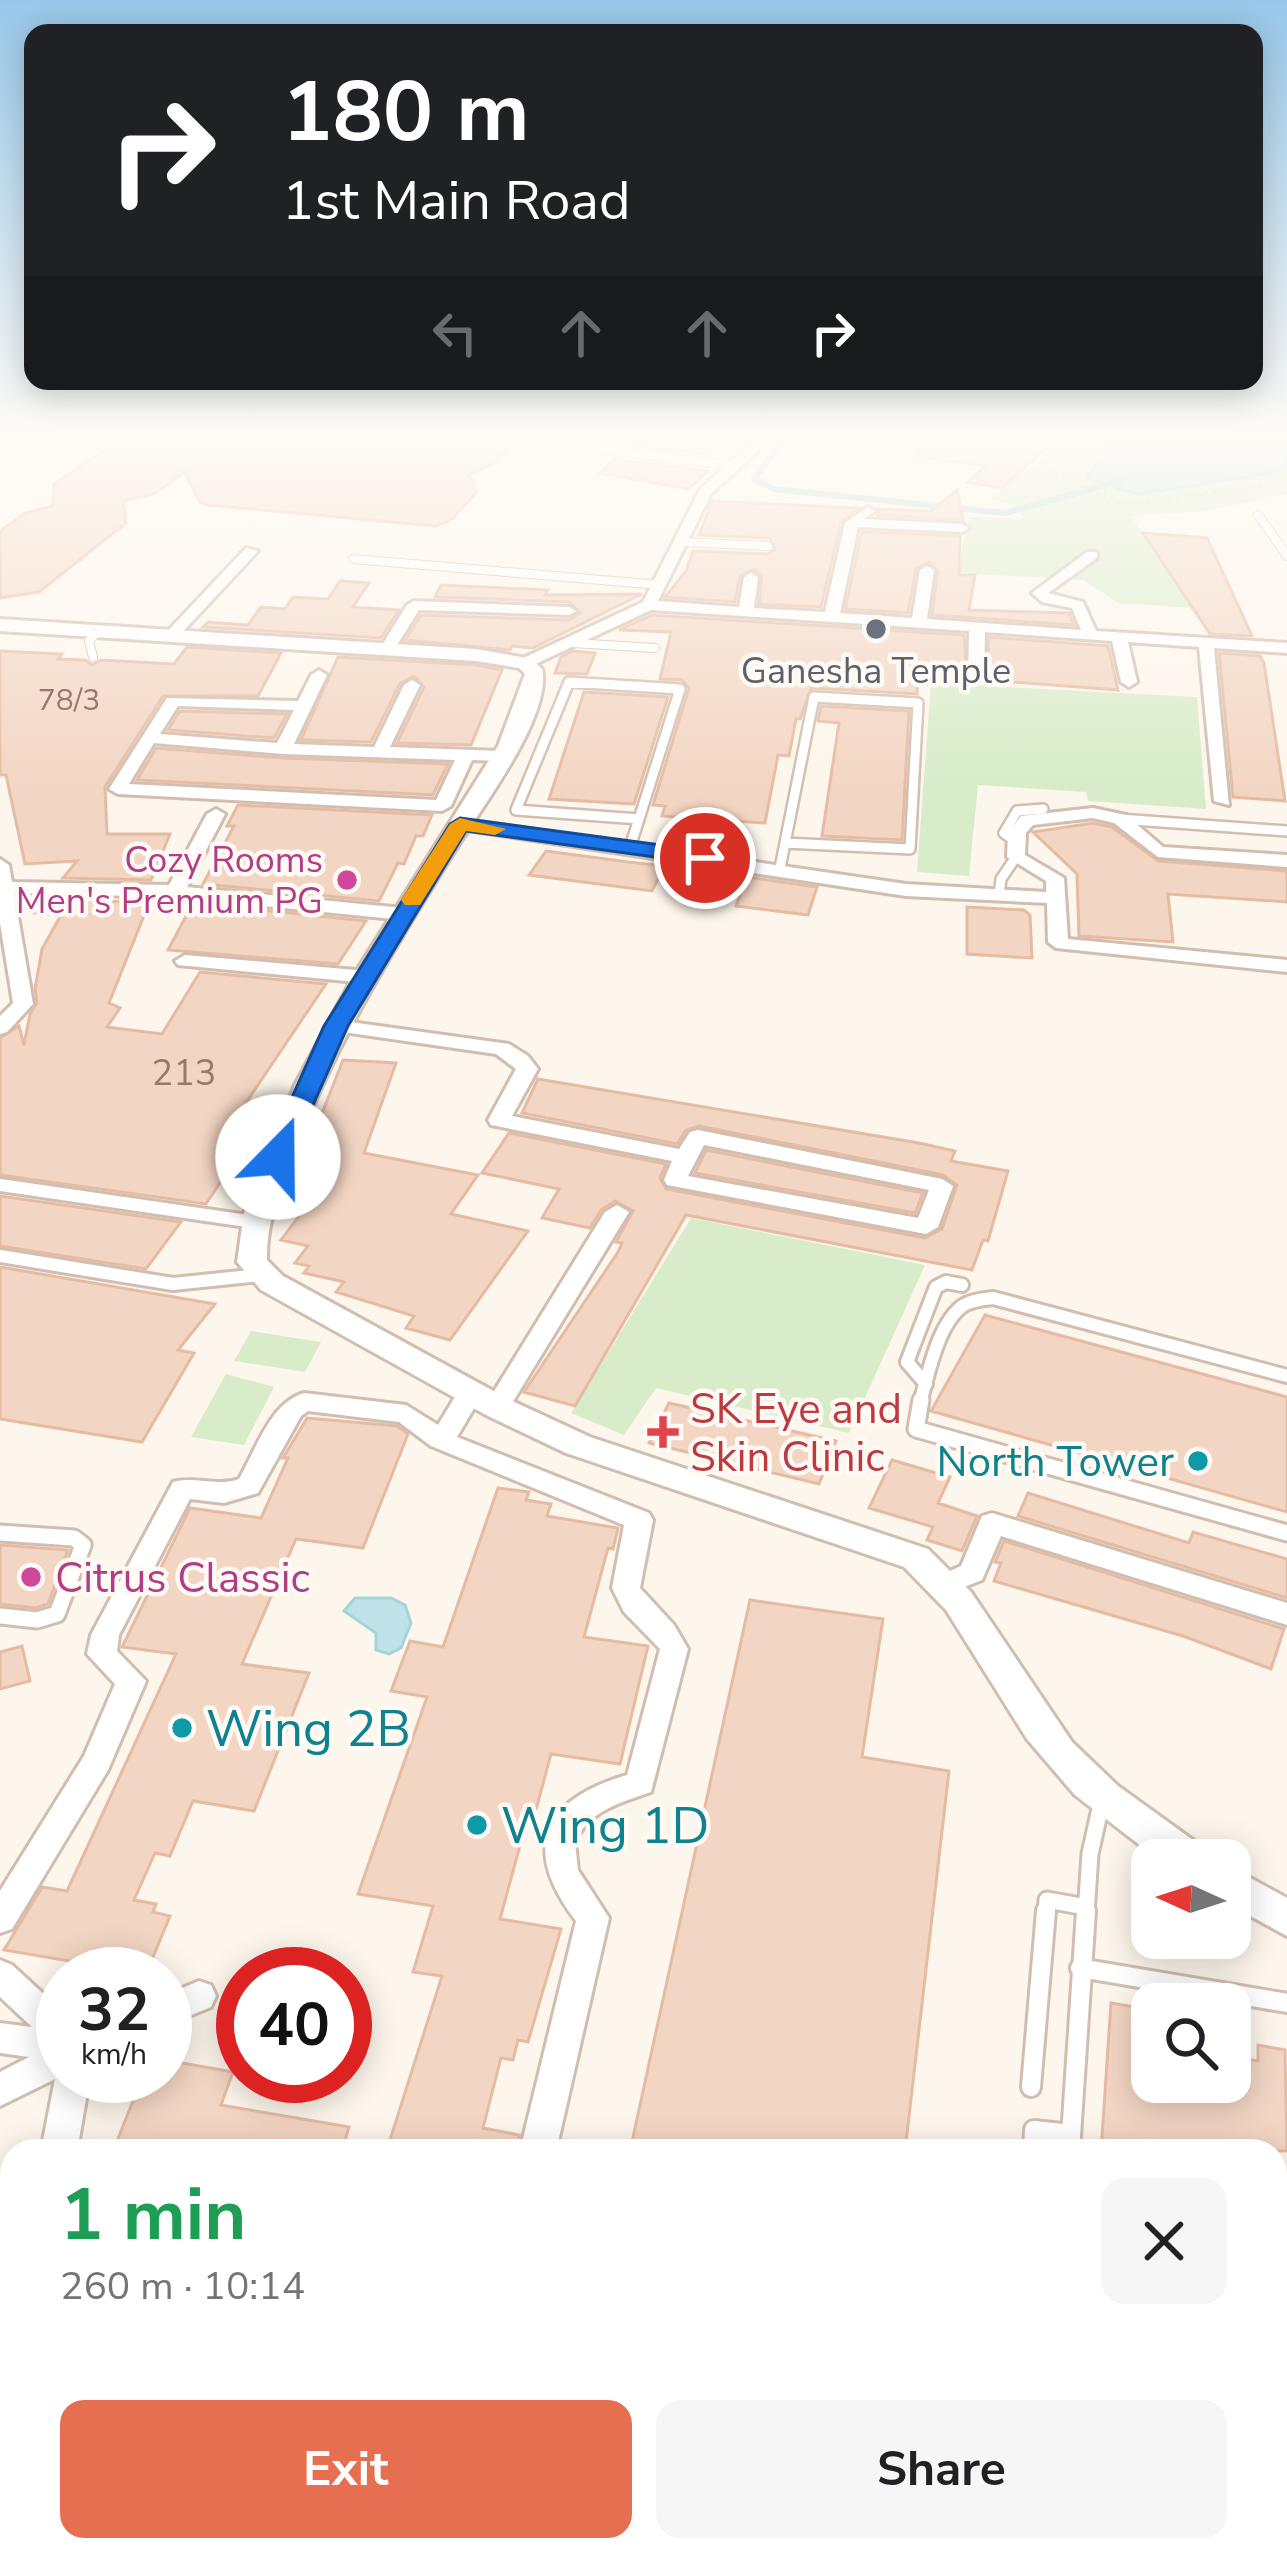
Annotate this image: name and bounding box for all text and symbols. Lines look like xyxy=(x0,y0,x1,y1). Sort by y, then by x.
text: 180 m xyxy=(282,55,530,170)
icon: right xyxy=(84,72,240,228)
text: 1st Main Road xyxy=(282,164,630,238)
icon: left xyxy=(422,300,488,366)
icon: ahead xyxy=(548,300,614,366)
icon: ahead xyxy=(674,300,740,366)
icon: right xyxy=(800,300,866,366)
marker: Ganesha Temple xyxy=(863,616,889,642)
place label: Ganesha Temple xyxy=(741,647,1011,696)
house number: 78/3 xyxy=(38,680,100,721)
pin xyxy=(654,807,756,909)
icon: arrive xyxy=(672,825,738,891)
place label: Cozy Rooms Men's Premium PG xyxy=(16,836,323,926)
marker: Cozy Rooms Men's Premium PG xyxy=(334,867,360,893)
house number: 213 xyxy=(152,1049,216,1098)
position arrow xyxy=(215,1094,341,1220)
place label: SK Eye and Skin Clinic xyxy=(690,1381,902,1486)
marker: SK Eye and Skin Clinic xyxy=(647,1416,679,1448)
place label: North Tower xyxy=(937,1434,1174,1491)
marker: North Tower xyxy=(1185,1448,1211,1474)
place label: Citrus Classic xyxy=(55,1550,310,1607)
marker: Citrus Classic xyxy=(18,1564,44,1590)
place label: Wing 2B xyxy=(206,1694,411,1764)
marker: Wing 2B xyxy=(169,1715,195,1741)
place label: Wing 1D xyxy=(501,1791,709,1861)
marker: Wing 1D xyxy=(464,1812,490,1838)
north arrow xyxy=(1131,1839,1251,1959)
map controls xyxy=(1131,1839,1251,2103)
speed limit sign: 40 xyxy=(216,1947,372,2103)
text: 32 xyxy=(78,1969,150,2051)
button: search xyxy=(1131,1983,1251,2103)
text: km/h xyxy=(81,2034,147,2075)
text: 1 min xyxy=(60,2166,246,2264)
button: close xyxy=(1101,2178,1227,2304)
text: 260 m · 10:14 xyxy=(60,2260,305,2313)
button: Exit xyxy=(60,2400,632,2538)
button: Share xyxy=(656,2400,1227,2538)

